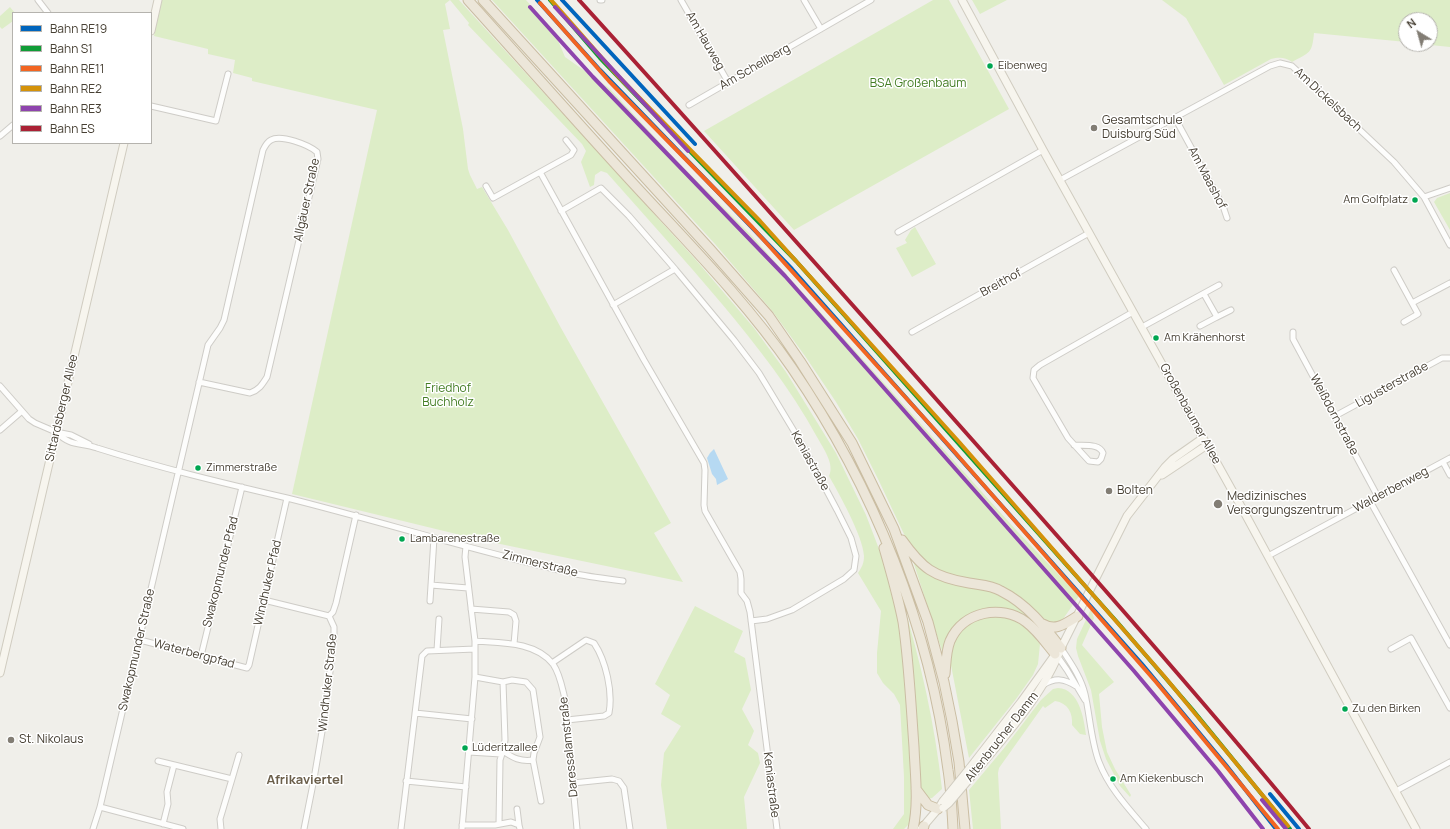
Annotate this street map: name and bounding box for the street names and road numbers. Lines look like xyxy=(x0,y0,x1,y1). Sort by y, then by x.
street label: Am Hauweg xyxy=(682,9,728,73)
street label: Am Schellberg xyxy=(717,41,793,93)
street label: Am Dickelsbach xyxy=(1291,65,1365,135)
street label: Am Maashof xyxy=(1185,144,1229,212)
street label: Allgäuer Straße xyxy=(291,157,323,243)
street label: Breithof xyxy=(978,266,1024,300)
street label: Sittardsberger Allee xyxy=(43,353,81,463)
street label: Ligusterstraße xyxy=(1353,359,1431,411)
street label: Großenbaumer Allee xyxy=(1156,361,1224,467)
street label: Weißdornstraße xyxy=(1307,372,1361,458)
street label: Keniastraße xyxy=(788,429,832,493)
street label: Walderbenweg xyxy=(1351,464,1431,516)
street label: Swakopmunder Pfad xyxy=(200,515,242,629)
street label: Windhuker Pfad xyxy=(251,539,285,627)
street label: Zimmerstraße xyxy=(501,548,579,580)
street label: Swakopmunder Straße xyxy=(116,587,158,713)
street label: Windhuker Straße xyxy=(316,633,340,733)
street label: Waterbergpfad xyxy=(152,636,236,672)
street label: Altenbrucher Damm xyxy=(962,689,1042,785)
street label: Daressalamstraße xyxy=(557,696,581,798)
street label: Keniastraße xyxy=(760,751,782,819)

